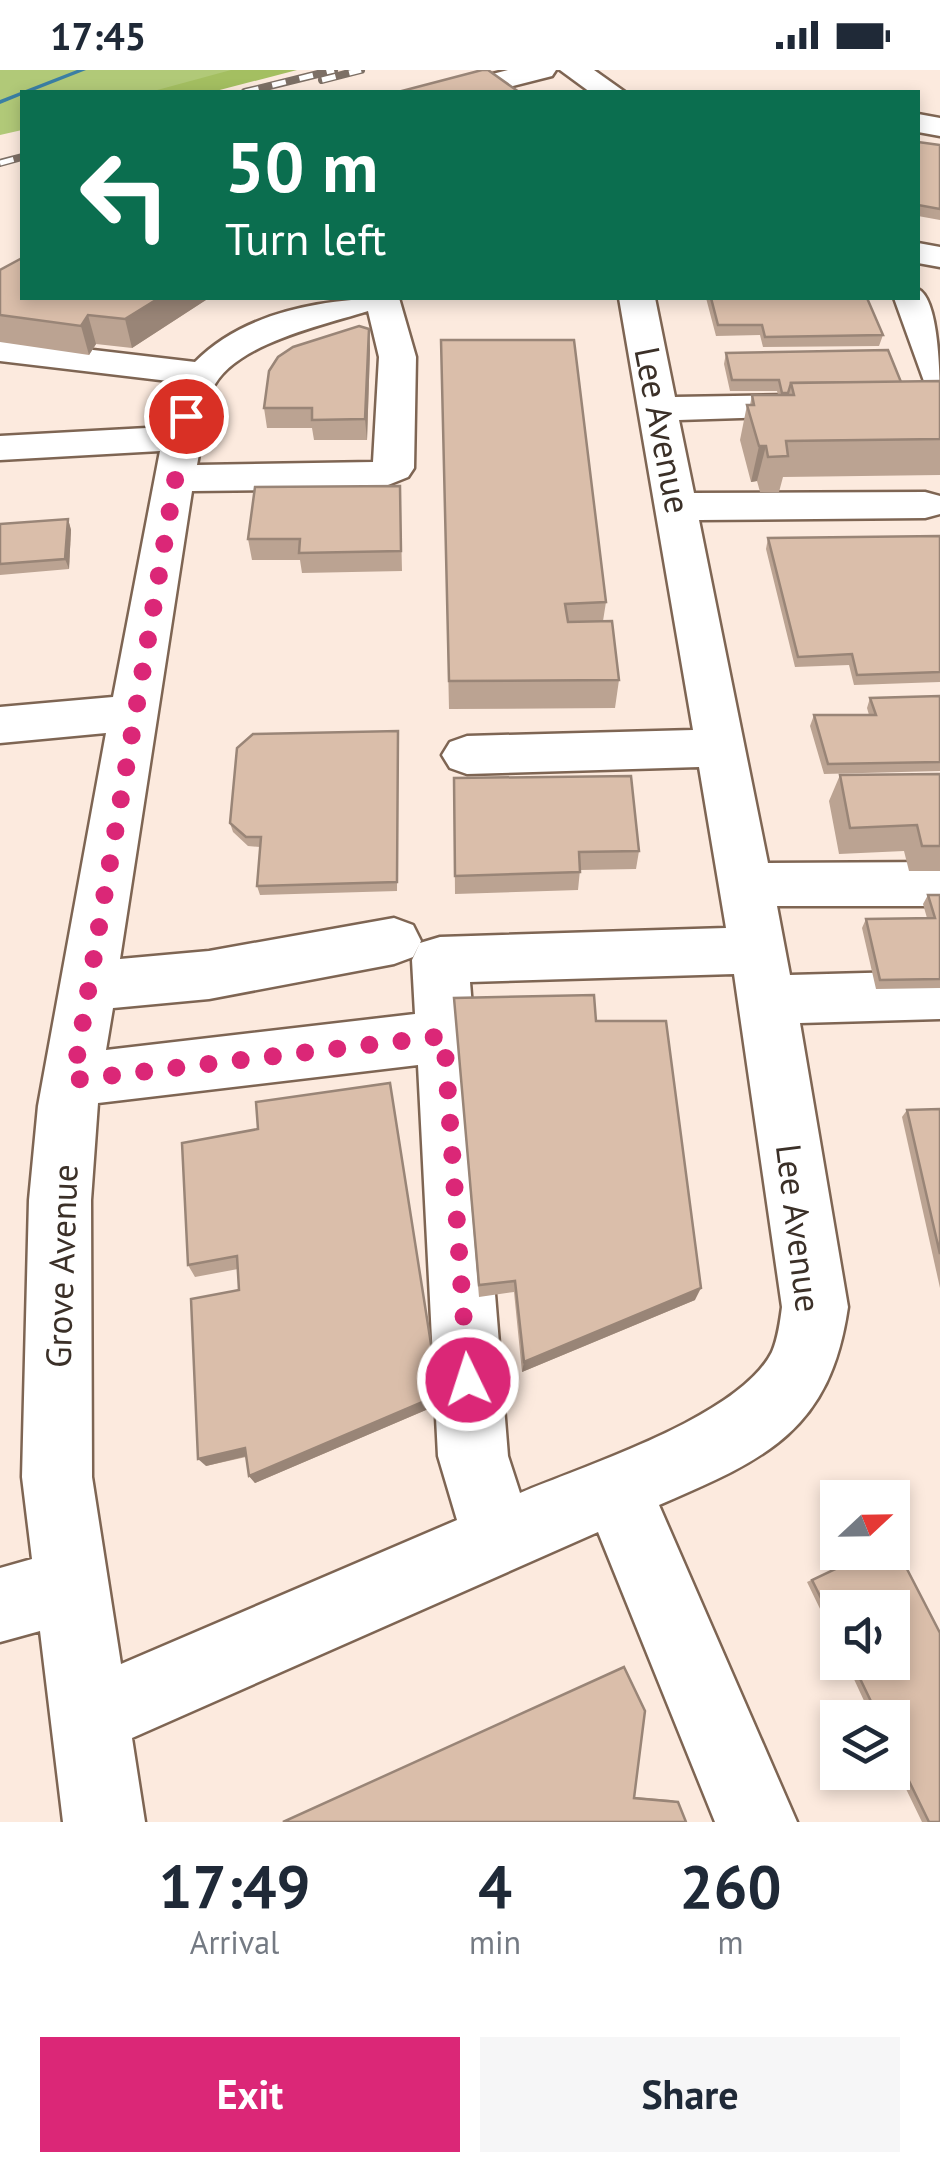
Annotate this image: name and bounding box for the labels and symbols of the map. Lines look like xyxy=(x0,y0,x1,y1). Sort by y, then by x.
street label: Lee Avenue xyxy=(624,343,702,517)
pin xyxy=(144,374,229,459)
street label: Lee Avenue xyxy=(766,1141,832,1315)
street label: Grove Avenue xyxy=(34,1164,88,1368)
position arrow xyxy=(416,1328,520,1432)
north arrow xyxy=(820,1480,910,1570)

